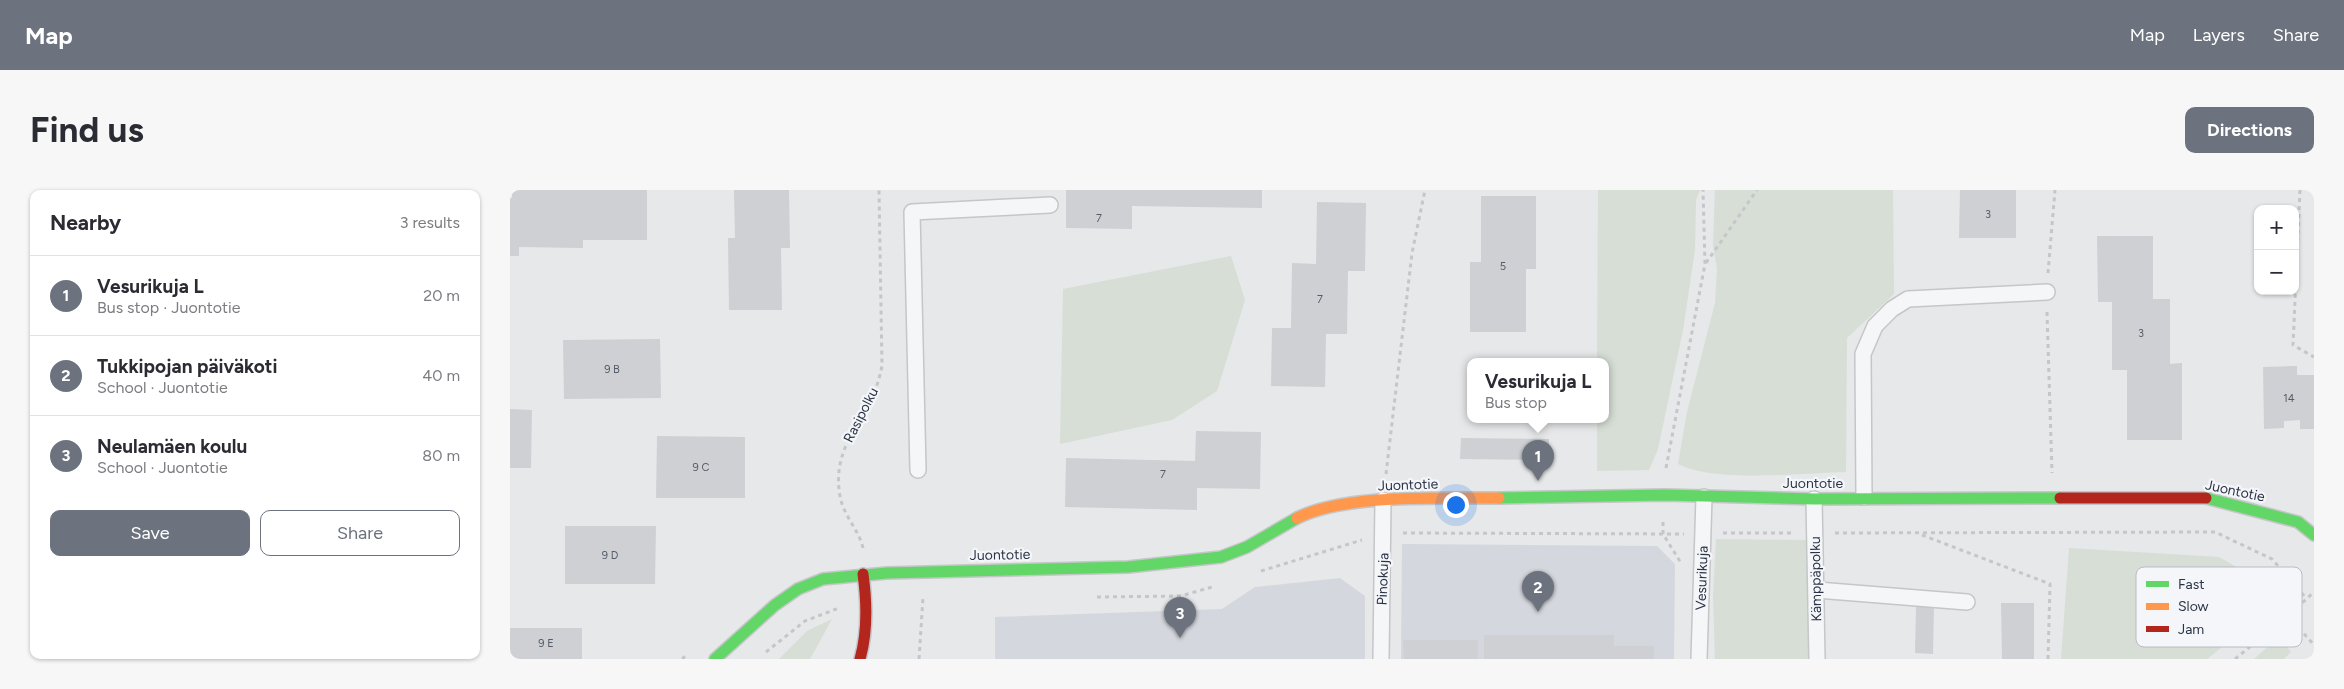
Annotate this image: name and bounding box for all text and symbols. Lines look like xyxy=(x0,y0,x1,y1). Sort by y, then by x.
text: Map xyxy=(25,21,73,50)
text: Map xyxy=(2130,24,2165,46)
text: Layers xyxy=(2193,24,2245,46)
text: Share xyxy=(2273,24,2319,46)
button: Directions xyxy=(2185,107,2314,153)
text: Find us xyxy=(30,109,144,151)
map controls xyxy=(2254,205,2299,295)
button: + xyxy=(2254,205,2299,250)
house number: 3 xyxy=(1985,208,1991,221)
text: Nearby xyxy=(50,210,121,235)
house number: 7 xyxy=(1096,212,1102,225)
text: 3 results xyxy=(400,213,460,232)
button: − xyxy=(2254,250,2299,295)
house number: 5 xyxy=(1500,260,1506,273)
text: Vesurikuja L xyxy=(97,275,204,298)
text: 1 xyxy=(63,286,69,305)
text: 20 m xyxy=(423,286,460,305)
house number: 7 xyxy=(1317,293,1323,306)
text: Bus stop · Juontotie xyxy=(97,298,240,317)
house number: 3 xyxy=(2138,327,2144,340)
text: Tukkipojan päiväkoti xyxy=(97,355,277,378)
popup xyxy=(1467,358,1609,423)
house number: 9 B xyxy=(604,363,620,376)
text: 2 xyxy=(61,366,71,385)
text: 40 m xyxy=(422,366,460,385)
text: Vesurikuja L xyxy=(1485,370,1591,393)
text: School · Juontotie xyxy=(97,378,228,397)
street label: Rasipolku xyxy=(840,385,882,445)
house number: 14 xyxy=(2283,392,2295,405)
text: Bus stop xyxy=(1485,393,1547,412)
text: Neulamäen koulu xyxy=(97,435,247,458)
pin: 1 xyxy=(1522,440,1554,481)
text: 3 xyxy=(62,446,70,465)
text: 80 m xyxy=(422,446,460,465)
text: School · Juontotie xyxy=(97,458,228,477)
house number: 9 C xyxy=(693,461,710,474)
house number: 7 xyxy=(1160,468,1166,481)
street label: Juontotie xyxy=(1377,475,1439,495)
street label: Juontotie xyxy=(1783,475,1844,492)
street label: Juontotie xyxy=(2204,476,2267,506)
your location xyxy=(1443,492,1469,518)
button: Save xyxy=(50,510,250,556)
button: Share xyxy=(260,510,460,556)
street label: Kämppäpolku xyxy=(1807,536,1825,622)
street label: Vesurikuja xyxy=(1692,545,1712,611)
street label: Juontotie xyxy=(970,546,1031,564)
house number: 9 D xyxy=(602,549,619,562)
street label: Pinokuja xyxy=(1374,552,1392,606)
legend xyxy=(2136,567,2302,647)
pin: 2 xyxy=(1522,571,1554,612)
text: Fast xyxy=(2178,576,2204,593)
pin: 3 xyxy=(1164,597,1196,638)
text: Slow xyxy=(2178,598,2209,615)
text: Jam xyxy=(2178,621,2204,638)
house number: 9 E xyxy=(538,637,554,650)

